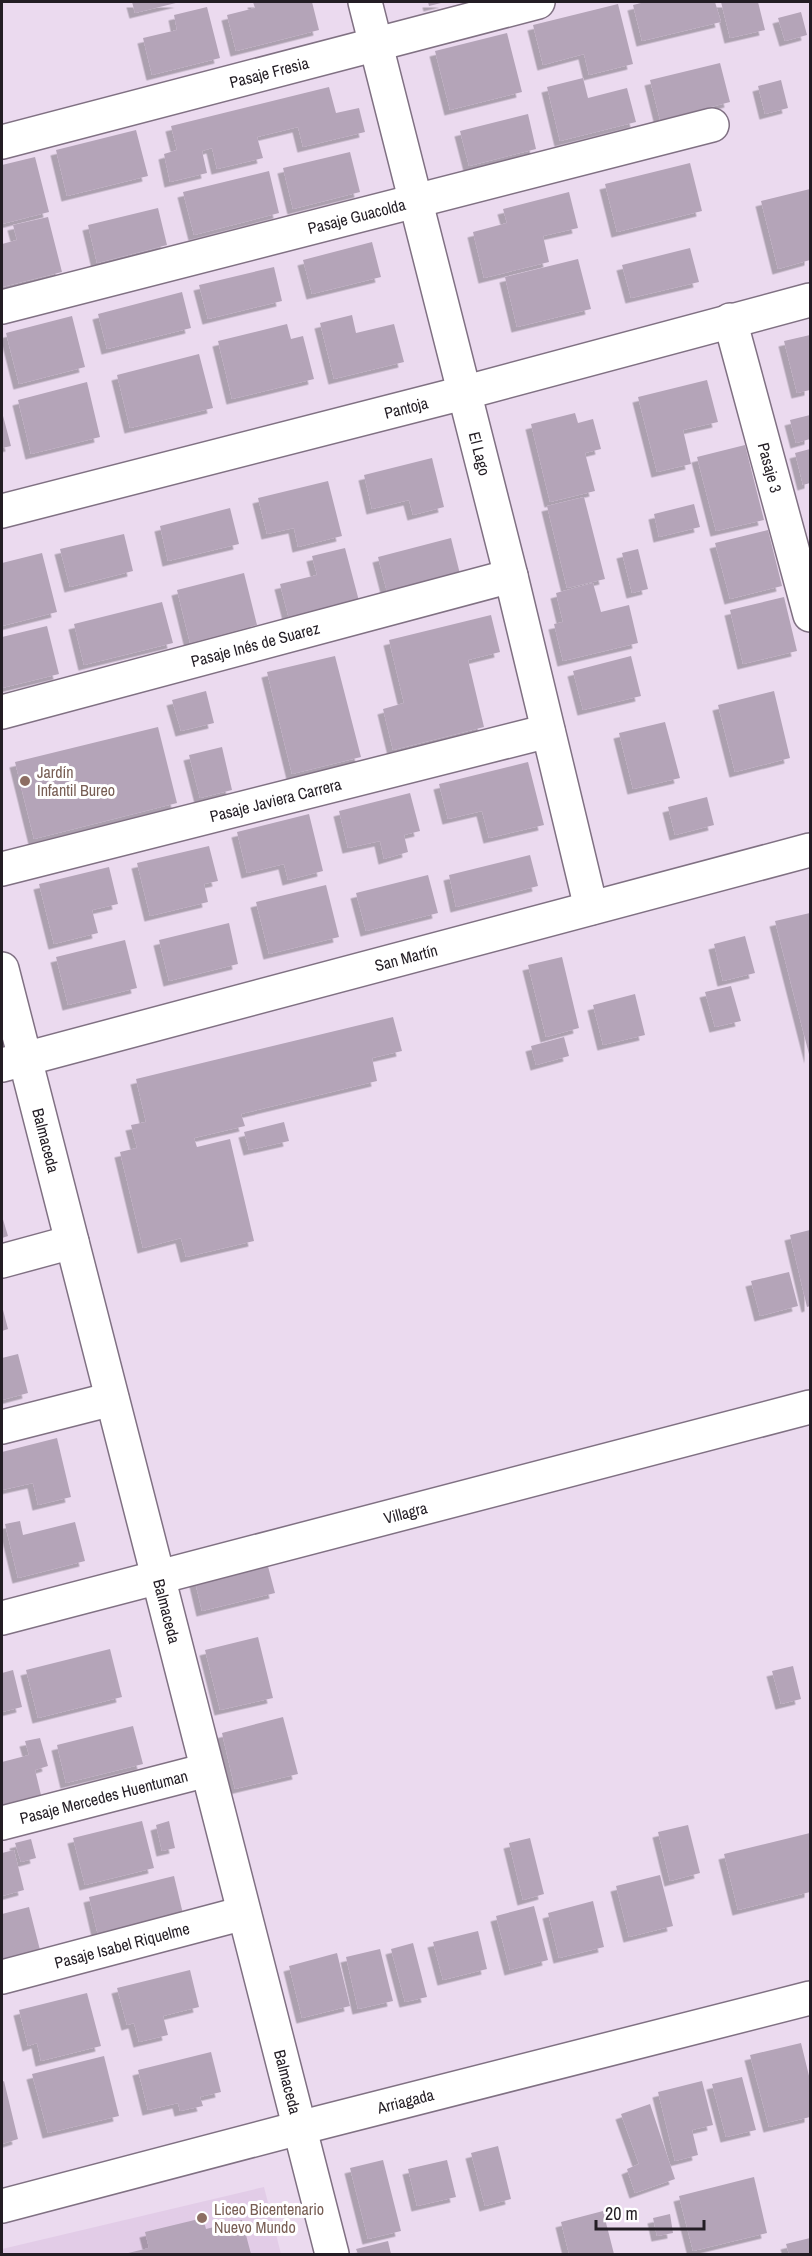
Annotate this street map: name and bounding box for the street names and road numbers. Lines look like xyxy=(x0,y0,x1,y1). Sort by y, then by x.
street label: Pasaje Fresia xyxy=(227,51,312,93)
street label: Pasaje Guacolda xyxy=(305,193,408,239)
street label: Pantoja xyxy=(382,391,431,424)
street label: El Lago xyxy=(464,429,496,478)
street label: Pasaje 3 xyxy=(753,440,787,495)
street label: Pasaje Inés de Suarez xyxy=(188,617,322,672)
street label: Pasaje Javiera Carrera xyxy=(207,773,344,827)
street label: San Martín xyxy=(372,939,440,976)
street label: Balmaceda xyxy=(27,1106,65,1176)
street label: Villagra xyxy=(381,1496,430,1529)
street label: Balmaceda xyxy=(148,1577,186,1646)
street label: Pasaje Mercedes Huentuman xyxy=(17,1764,190,1829)
street label: Pasaje Isabel Riquelme xyxy=(52,1917,192,1974)
street label: Balmaceda xyxy=(269,2047,307,2117)
street label: Arriagada xyxy=(374,2083,437,2119)

